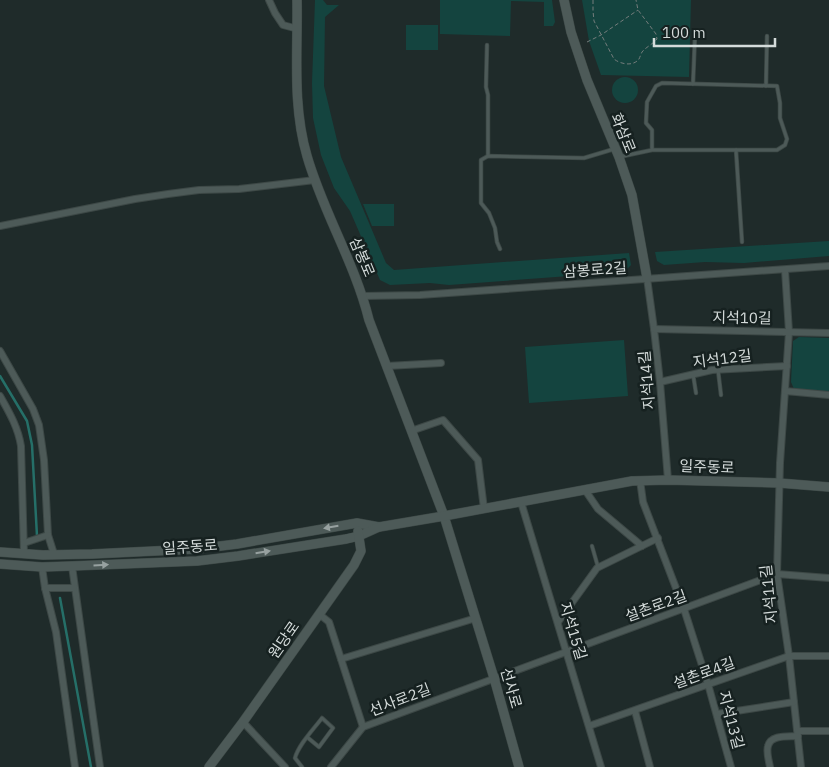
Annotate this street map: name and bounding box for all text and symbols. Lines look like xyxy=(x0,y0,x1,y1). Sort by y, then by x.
scale bar xyxy=(654,15,775,47)
text: 100 m xyxy=(662,23,706,42)
street label: 화삼로 xyxy=(607,110,640,156)
street label: 삼봉로 xyxy=(346,234,379,280)
street label: 삼봉로2길 xyxy=(562,258,628,281)
street label: 지석10길 xyxy=(712,307,772,328)
street label: 지석12길 xyxy=(691,345,753,372)
street label: 지석14길 xyxy=(634,350,659,410)
street label: 일주동로 xyxy=(679,456,735,477)
one-way arrow xyxy=(323,524,339,532)
street label: 일주동로 xyxy=(162,535,218,558)
one-way arrow xyxy=(255,548,271,556)
one-way arrow xyxy=(93,561,109,569)
street label: 지석11길 xyxy=(756,564,781,625)
street label: 설촌로2길 xyxy=(622,586,689,625)
street label: 지석15길 xyxy=(556,600,591,662)
street label: 원당로 xyxy=(264,617,303,662)
street label: 설촌로4길 xyxy=(670,653,737,692)
street label: 선사로 xyxy=(497,665,526,710)
street label: 선사로2길 xyxy=(366,679,433,720)
street label: 지석13길 xyxy=(715,689,748,751)

